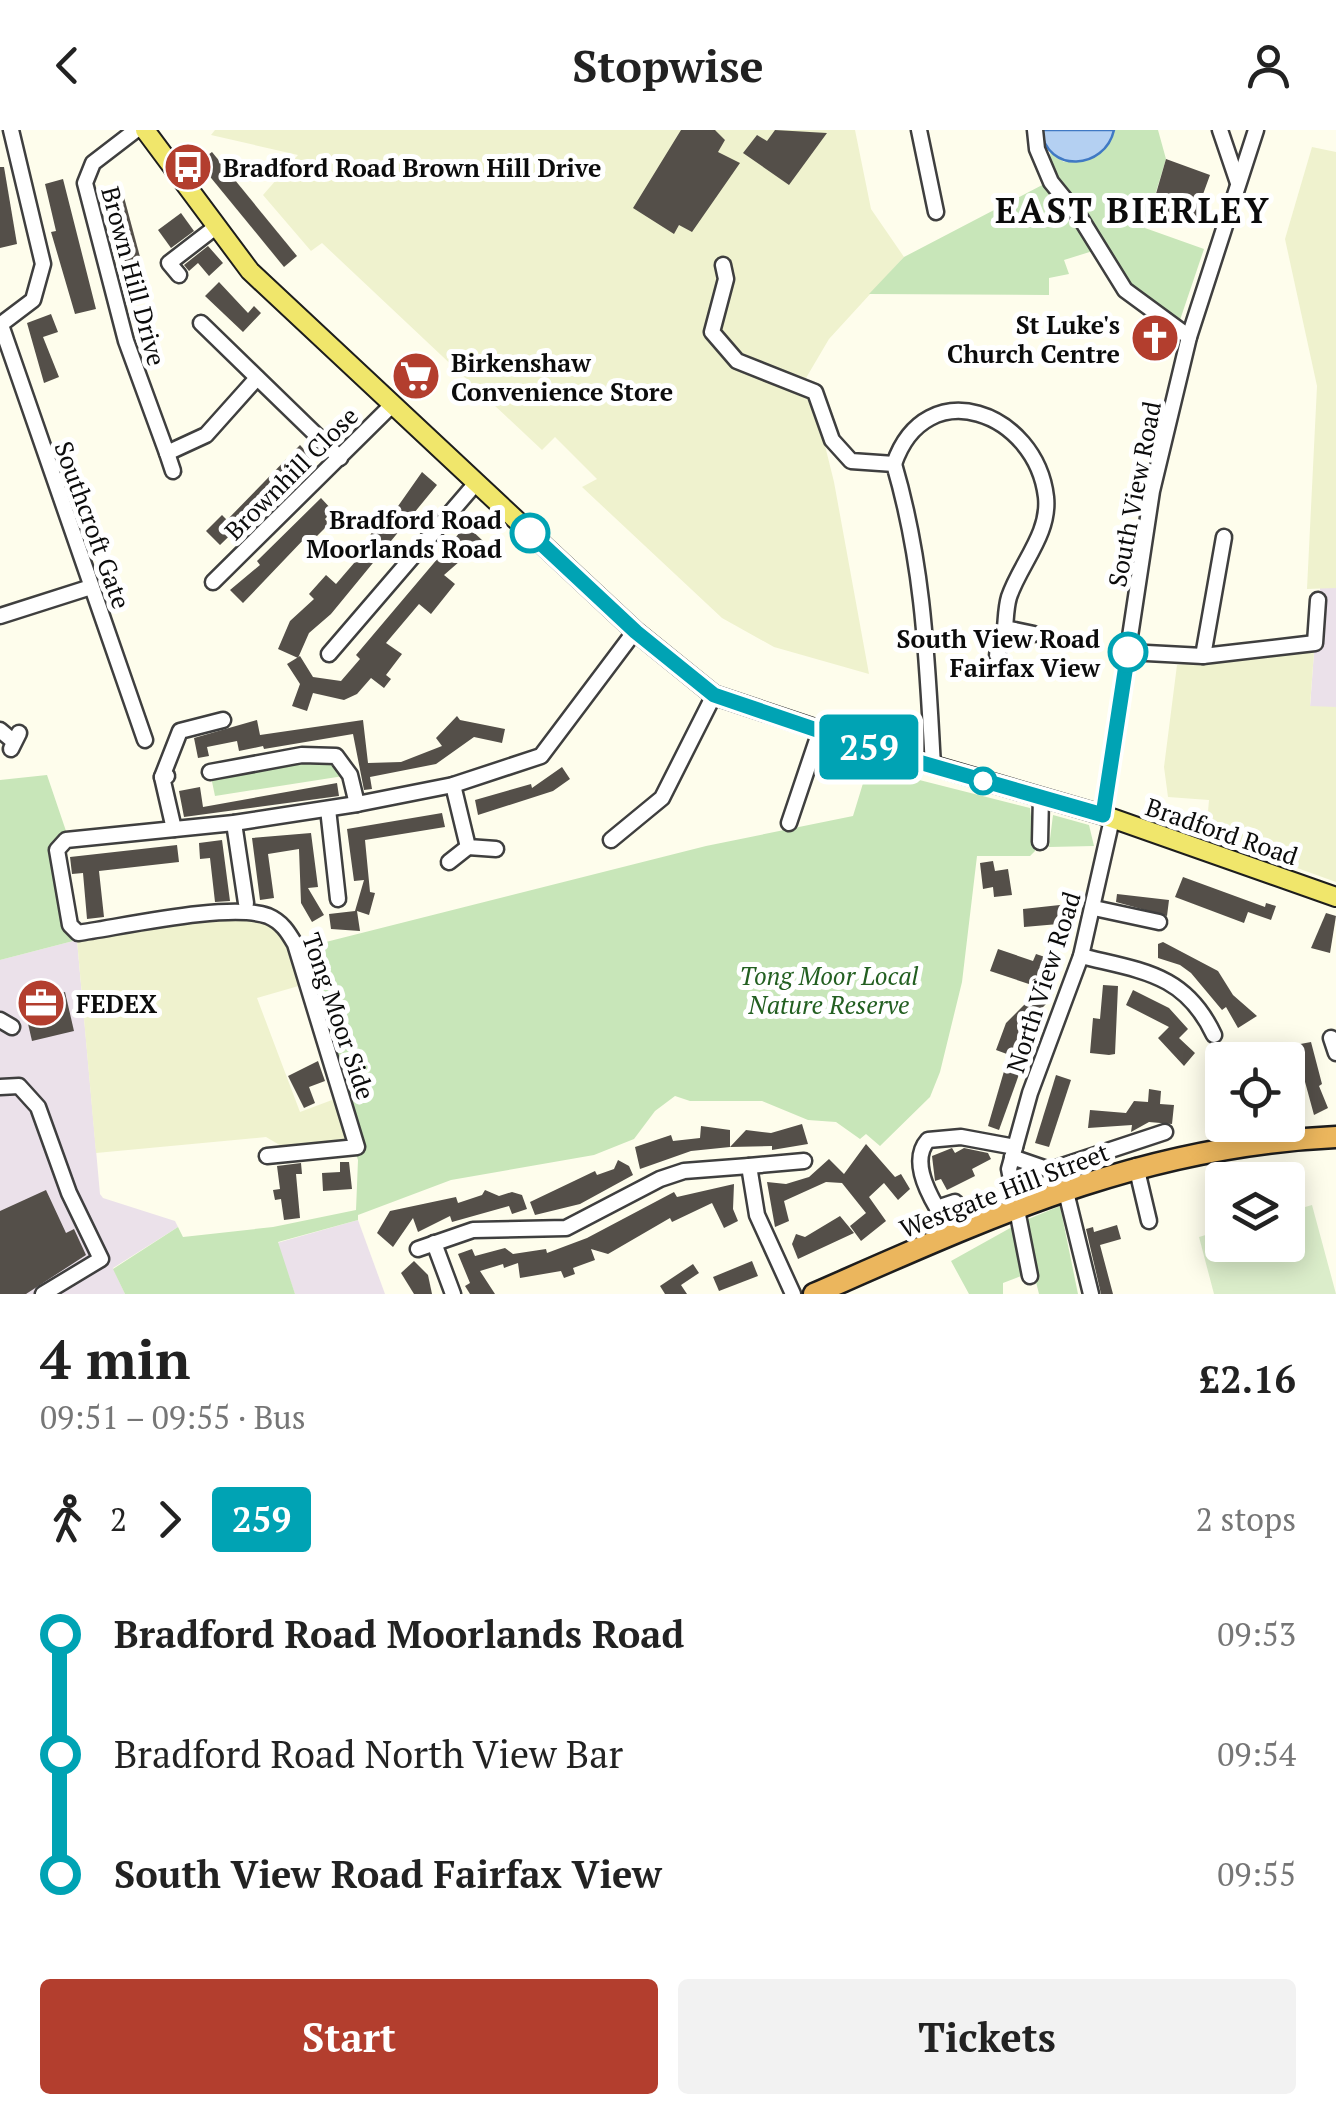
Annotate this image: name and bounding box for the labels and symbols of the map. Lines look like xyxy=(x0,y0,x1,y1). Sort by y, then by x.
bus stop icon: Bradford Road Brown Hill Drive xyxy=(162,141,214,193)
place label: Bradford Road Brown Hill Drive xyxy=(223,151,601,184)
street label: Brown Hill Drive xyxy=(94,183,174,369)
district label: EAST BIERLEY xyxy=(995,187,1271,233)
place label: St Luke's Church Centre xyxy=(947,308,1120,370)
church icon: St Luke's Church Centre xyxy=(1129,312,1181,364)
place label: Birkenshaw Convenience Store xyxy=(451,346,673,408)
supermarket icon: Birkenshaw Convenience Store xyxy=(390,350,442,402)
street label: South View Road xyxy=(1100,398,1168,589)
street label: Brownhill Close xyxy=(217,399,365,547)
street label: Southcroft Gate xyxy=(47,437,139,613)
place label: Bradford Road Moorlands Road xyxy=(306,503,502,565)
marker: Bradford Road Moorlands Road xyxy=(511,514,549,552)
place label: South View Road Fairfax View xyxy=(897,622,1100,684)
marker: South View Road Fairfax View xyxy=(1109,633,1147,671)
line badge: 259 xyxy=(812,714,926,780)
unlabelled marker xyxy=(970,768,996,794)
street label: Bradford Road xyxy=(1142,790,1303,872)
street label: North View Road xyxy=(998,887,1088,1077)
street label: Tong Moor Side xyxy=(295,928,383,1104)
park label: Tong Moor Local Nature Reserve xyxy=(740,959,919,1021)
office icon: FEDEX xyxy=(15,977,67,1029)
place label: FEDEX xyxy=(76,987,158,1020)
street label: Westgate Hill Street xyxy=(895,1135,1113,1245)

